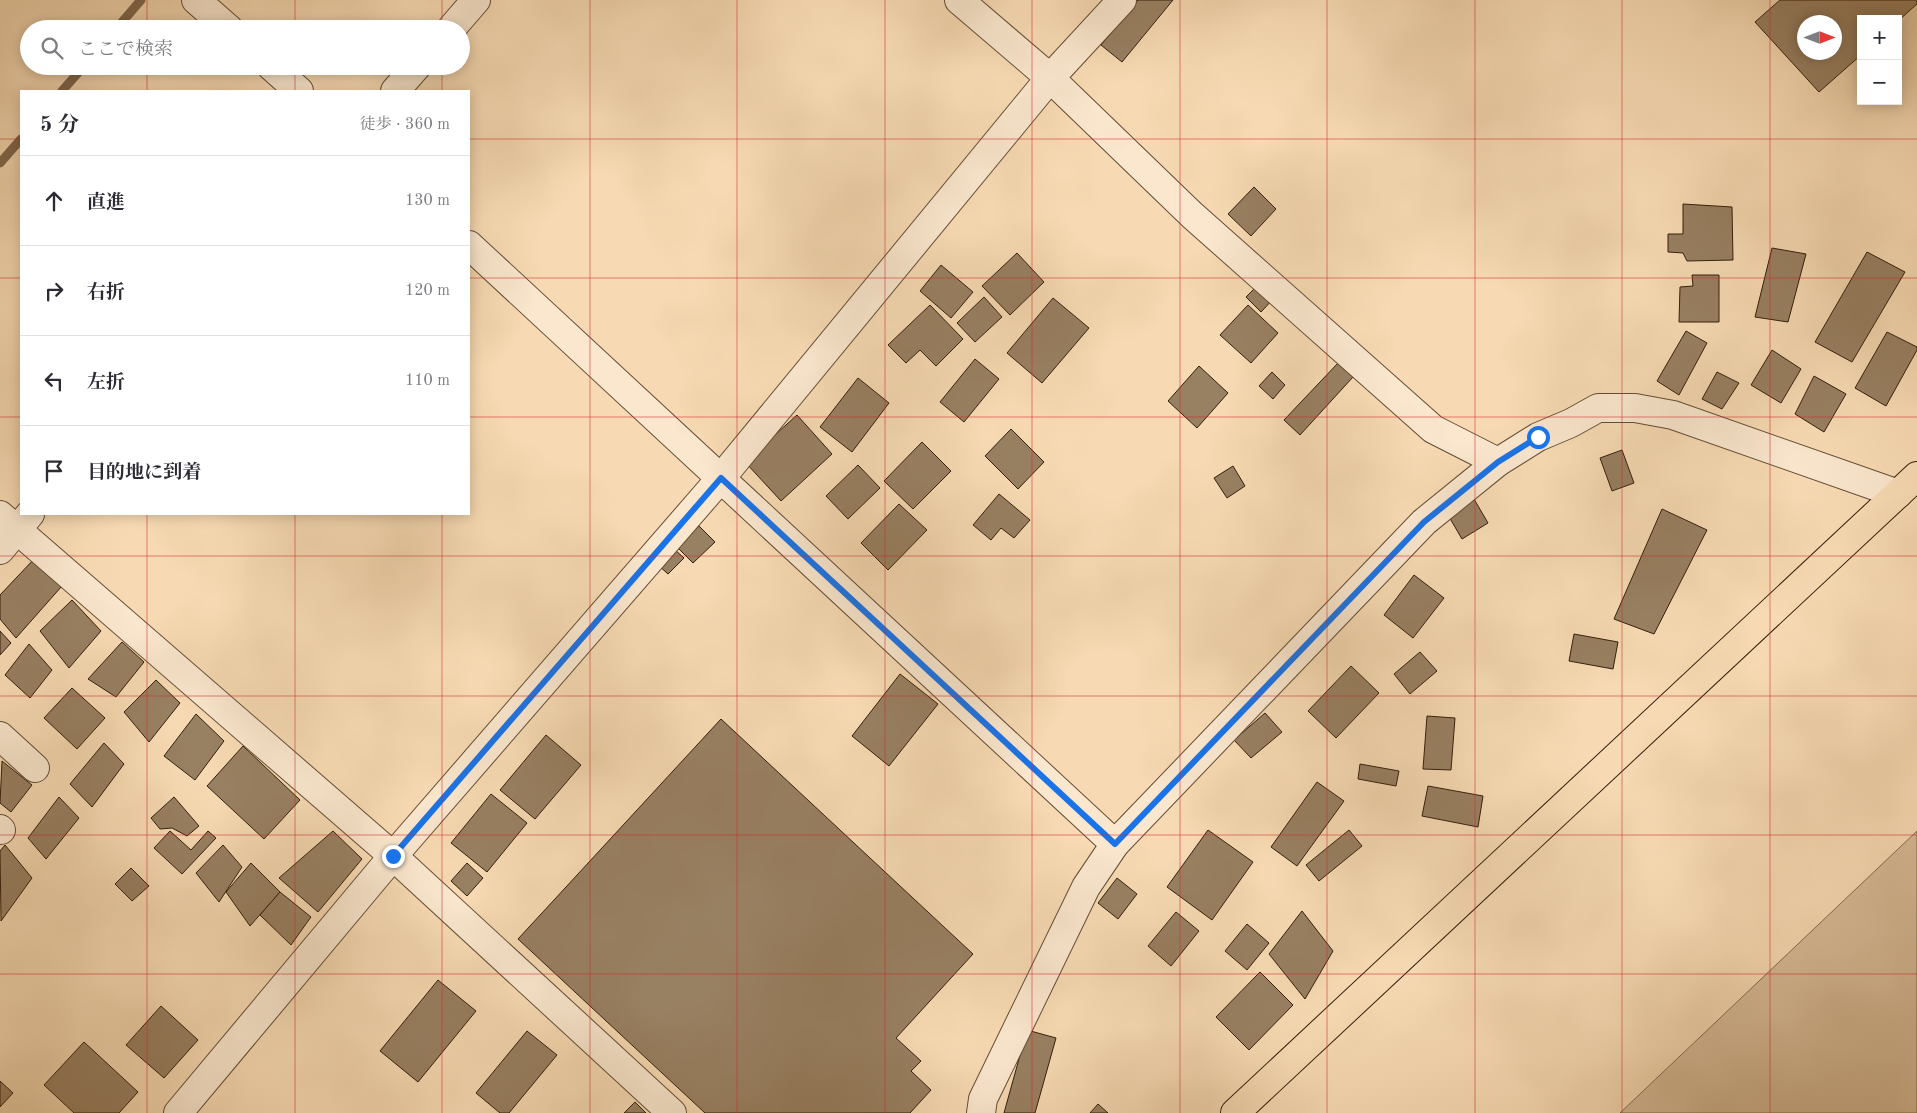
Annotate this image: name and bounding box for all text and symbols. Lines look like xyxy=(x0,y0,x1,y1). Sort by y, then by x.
north arrow xyxy=(1797,15,1842,60)
map controls xyxy=(1857,15,1902,105)
button: + xyxy=(1857,15,1902,60)
search box xyxy=(20,20,470,75)
icon: search xyxy=(38,34,66,62)
text: ここで検索 xyxy=(78,41,173,60)
button: − xyxy=(1857,60,1902,105)
text: 5 分 xyxy=(40,115,79,136)
text: 徒歩 · 360 m xyxy=(360,117,450,133)
icon: ahead xyxy=(40,187,68,215)
text: 130 m xyxy=(405,193,450,209)
text: 直進 xyxy=(87,194,125,213)
icon: right xyxy=(40,277,68,305)
text: 120 m xyxy=(405,283,450,299)
text: 右折 xyxy=(87,284,125,303)
icon: left xyxy=(40,367,68,395)
text: 110 m xyxy=(405,373,450,389)
text: 左折 xyxy=(87,374,125,393)
route start xyxy=(1527,426,1550,449)
icon: arrive xyxy=(40,457,68,485)
text: 目的地に到着 xyxy=(87,464,201,483)
route end xyxy=(382,845,405,868)

